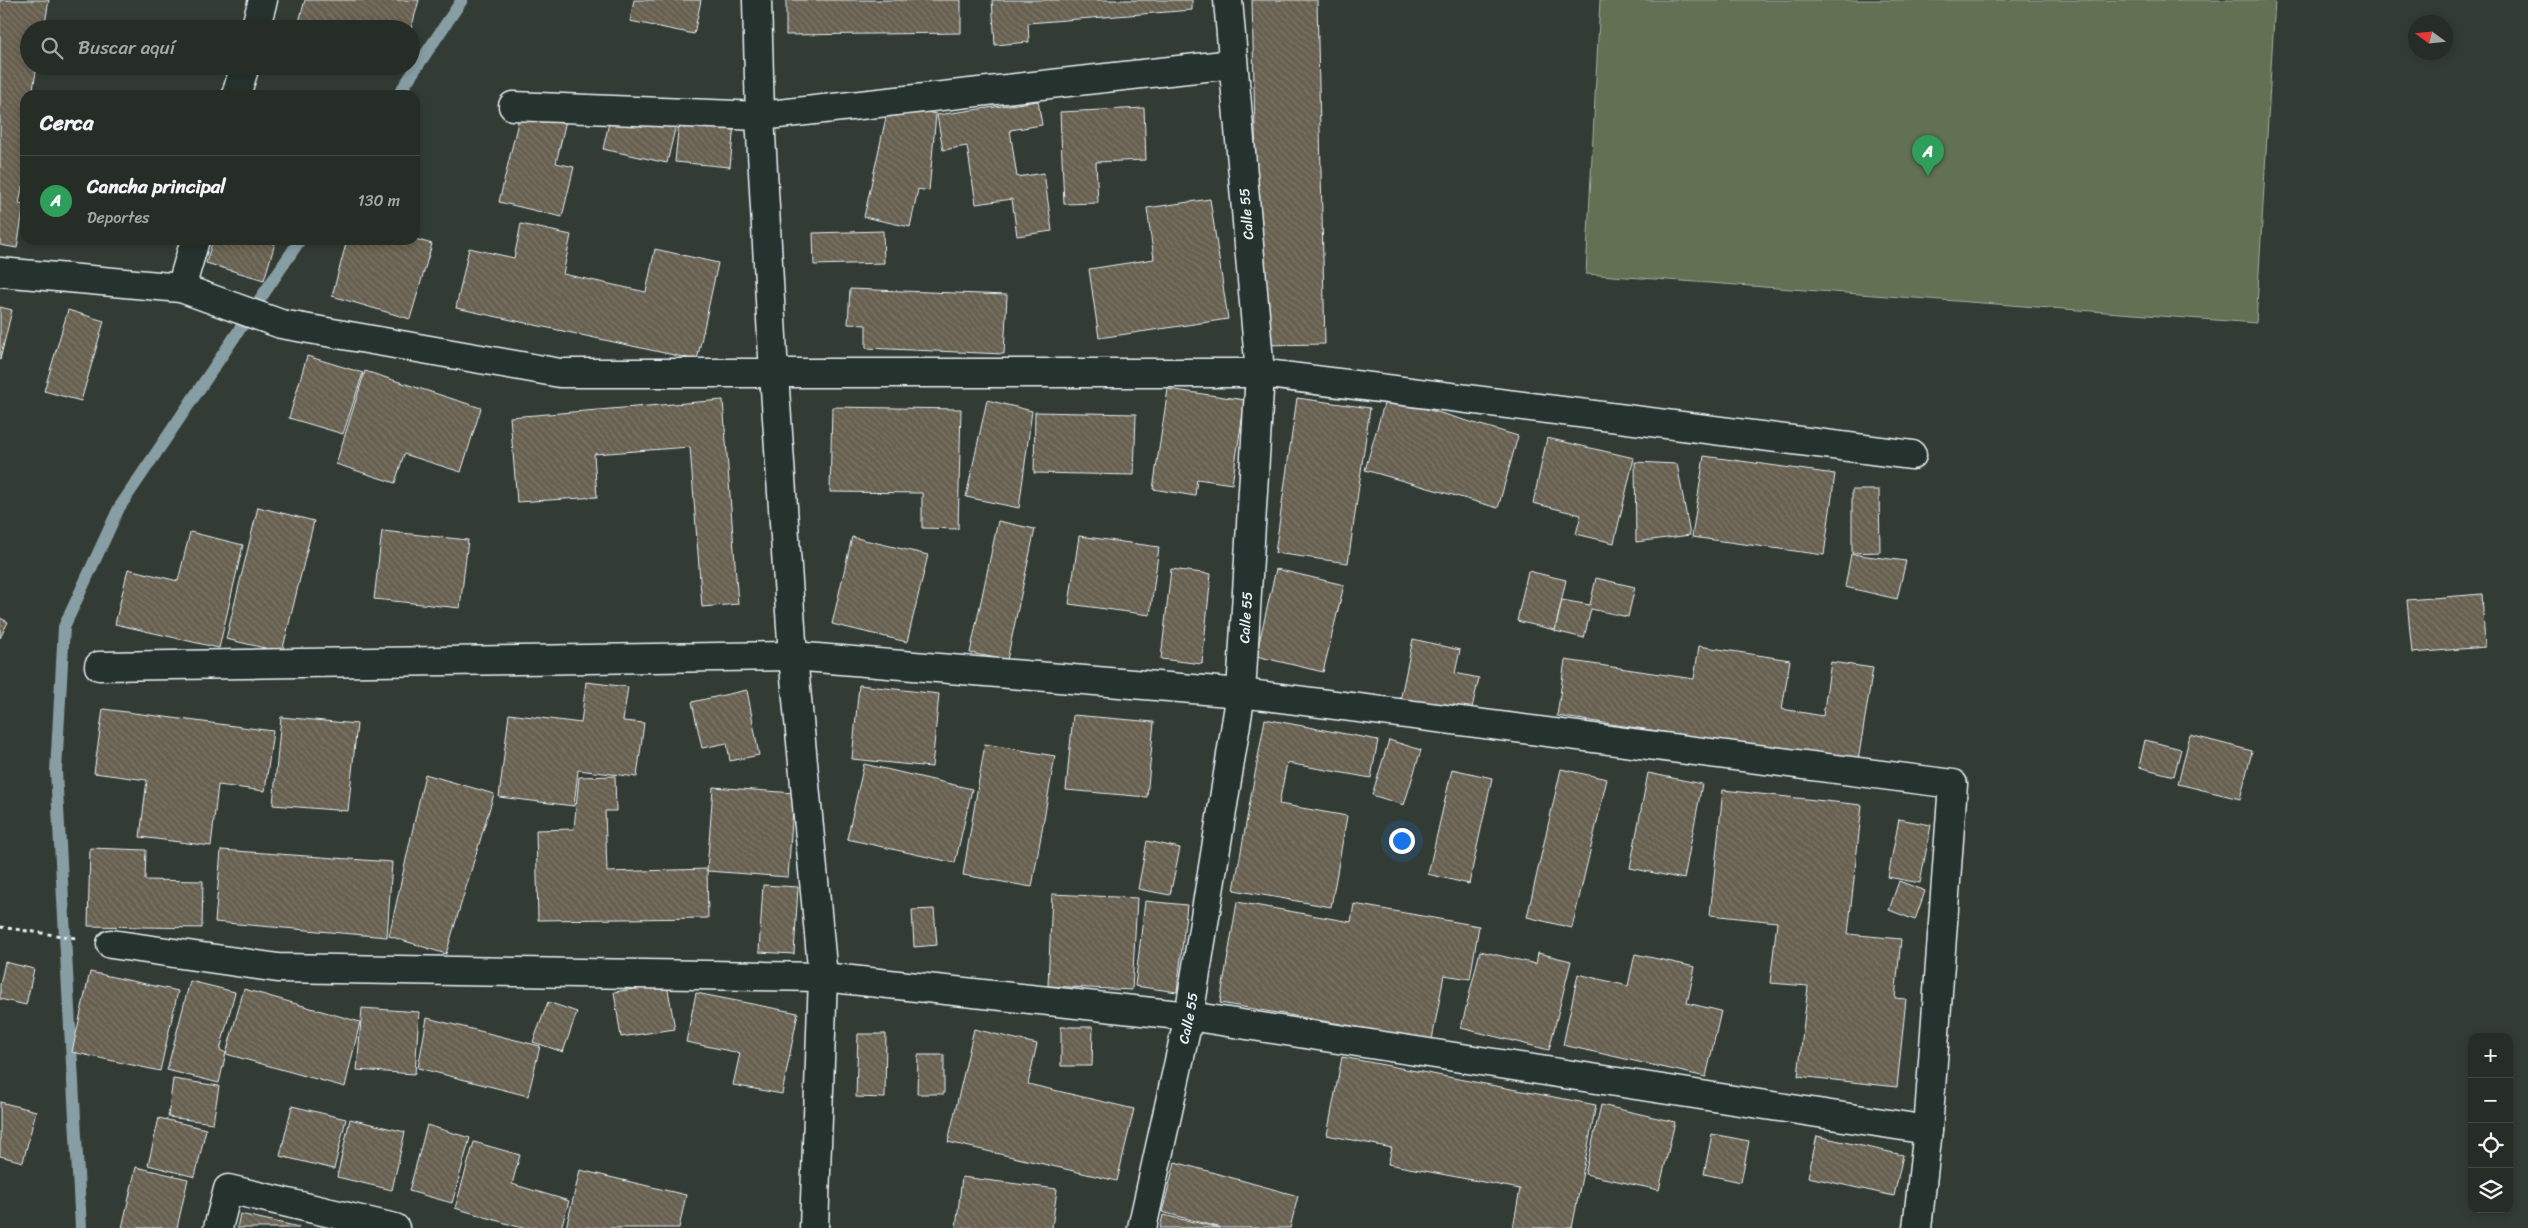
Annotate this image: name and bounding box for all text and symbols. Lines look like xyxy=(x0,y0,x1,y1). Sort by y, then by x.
north arrow xyxy=(2408,15,2453,60)
search box xyxy=(20,20,420,75)
text: Buscar aquí xyxy=(78,31,175,64)
icon: search xyxy=(38,34,66,62)
text: Cerca xyxy=(40,104,94,142)
pin: A xyxy=(1912,135,1944,176)
text: Cancha principal xyxy=(87,170,226,203)
text: A xyxy=(51,186,61,215)
text: 130 m xyxy=(358,186,400,215)
street label: Calle 55 xyxy=(1232,187,1261,241)
text: Deportes xyxy=(87,203,149,232)
street label: Calle 55 xyxy=(1232,590,1260,644)
your location xyxy=(1389,828,1415,854)
street label: Calle 55 xyxy=(1171,990,1206,1046)
map controls xyxy=(2468,1033,2513,1213)
button: + xyxy=(2468,1033,2513,1078)
button: − xyxy=(2468,1078,2513,1123)
button: locate xyxy=(2468,1123,2513,1168)
button: layers xyxy=(2468,1168,2513,1213)

